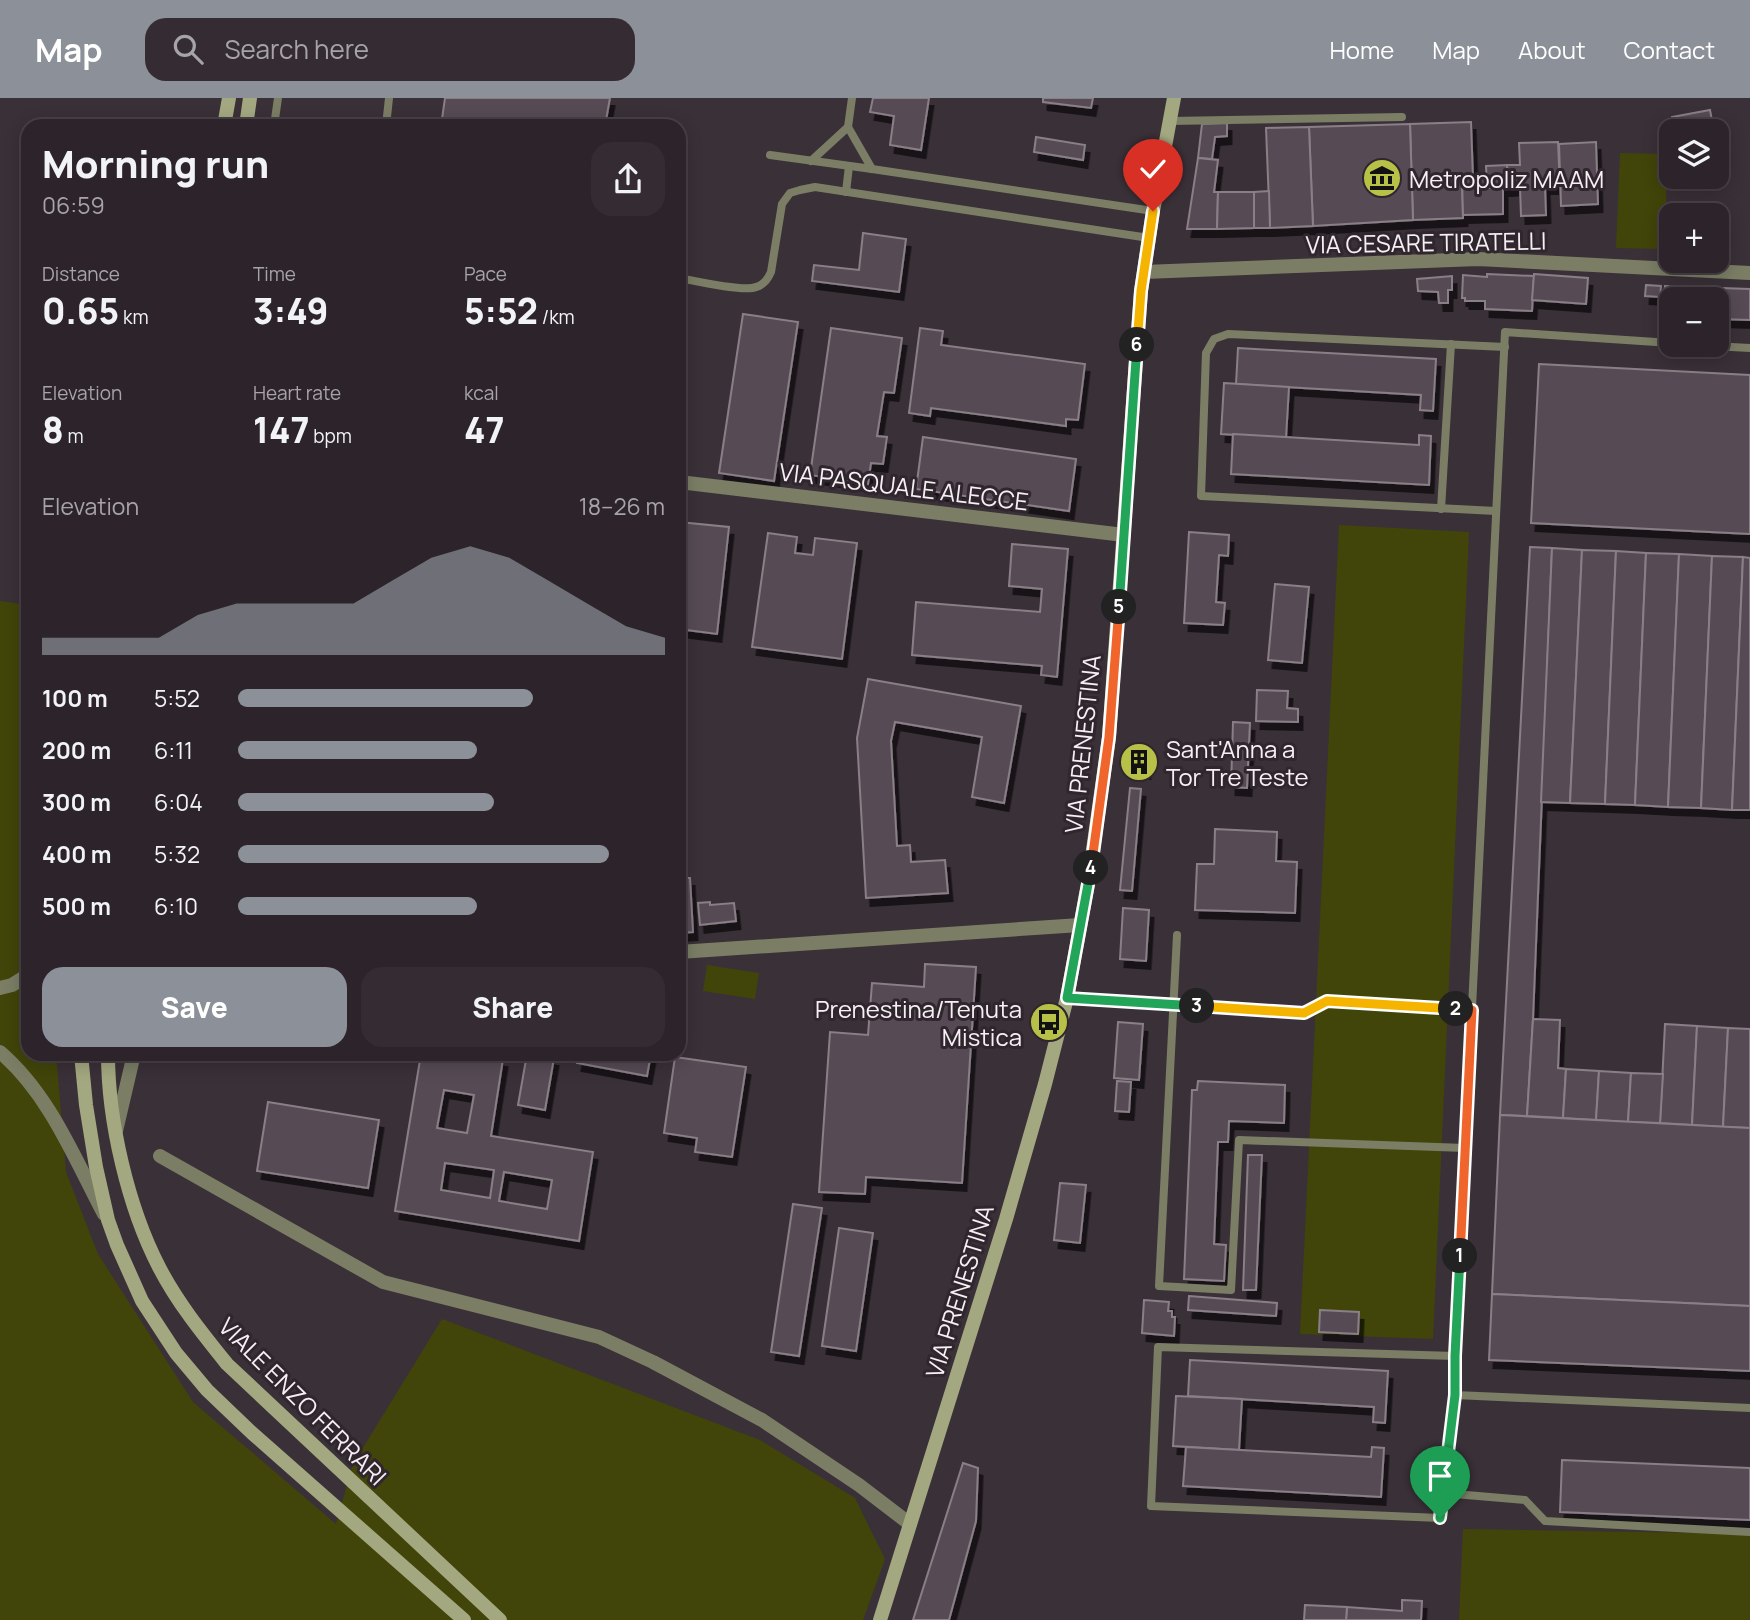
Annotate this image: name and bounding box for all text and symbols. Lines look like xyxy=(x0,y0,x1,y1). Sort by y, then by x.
search box xyxy=(145,18,635,81)
text: Map xyxy=(35,27,103,72)
icon: search xyxy=(169,30,207,68)
text: Search here xyxy=(225,31,369,67)
text: Home xyxy=(1329,33,1394,66)
text: Map xyxy=(1432,33,1480,66)
text: About xyxy=(1518,33,1586,66)
text: Contact xyxy=(1624,33,1715,66)
map controls xyxy=(1659,119,1729,357)
button: layers xyxy=(1659,119,1729,189)
text: Morning run xyxy=(42,137,269,189)
pin xyxy=(1123,139,1183,211)
button: share xyxy=(591,142,665,216)
icon: check xyxy=(1134,150,1172,188)
museum icon: Metropoliz MAAM xyxy=(1361,157,1403,199)
place label: Metropoliz MAAM xyxy=(1409,162,1604,195)
text: 06:59 xyxy=(42,189,105,221)
button: + xyxy=(1659,203,1729,273)
street label: VIA CESARE TIRATELLI xyxy=(1305,223,1547,261)
text: Distance xyxy=(42,261,120,287)
text: Time xyxy=(253,261,296,287)
text: Pace xyxy=(464,261,507,287)
text: 0.65 xyxy=(42,287,119,335)
text: 3:49 xyxy=(253,287,328,335)
text: 5:52 xyxy=(464,287,538,335)
button: − xyxy=(1659,287,1729,357)
text: km xyxy=(119,304,149,330)
text: /km xyxy=(538,304,575,330)
pin: 6 xyxy=(1120,328,1154,362)
text: 6 xyxy=(1131,331,1142,357)
text: Elevation xyxy=(42,380,122,406)
text: Heart rate xyxy=(253,380,341,406)
text: kcal xyxy=(464,380,499,406)
text: 8 xyxy=(42,406,64,454)
text: 147 xyxy=(253,406,309,454)
text: 47 xyxy=(464,406,505,454)
text: m xyxy=(64,423,84,449)
text: bpm xyxy=(309,423,352,449)
street label: VIA PASQUALE ALECCE xyxy=(777,454,1031,518)
text: Elevation xyxy=(42,490,139,522)
text: 18–26 m xyxy=(579,490,665,522)
pin: 5 xyxy=(1102,589,1136,624)
text: 5 xyxy=(1113,593,1124,619)
street label: VIA PRENESTINA xyxy=(1056,653,1108,835)
text: 100 m xyxy=(42,682,108,714)
text: 5:52 xyxy=(154,682,200,714)
place label: Sant'Anna a Tor Tre Teste xyxy=(1166,732,1309,793)
text: 200 m xyxy=(42,734,111,766)
text: 6:11 xyxy=(154,734,193,766)
building icon: Sant'Anna a Tor Tre Teste xyxy=(1118,741,1160,783)
text: 300 m xyxy=(42,786,111,818)
text: 6:04 xyxy=(154,786,203,818)
text: 400 m xyxy=(42,838,112,870)
text: 5:32 xyxy=(154,838,200,870)
pin: 4 xyxy=(1074,850,1108,886)
text: 4 xyxy=(1085,854,1096,880)
text: 500 m xyxy=(42,890,111,922)
text: 6:10 xyxy=(154,890,198,922)
button: Save xyxy=(42,967,347,1047)
button: Share xyxy=(361,967,665,1047)
pin: 3 xyxy=(1180,988,1214,1024)
place label: Prenestina/Tenuta Mistica xyxy=(815,992,1022,1053)
text: 3 xyxy=(1191,992,1202,1018)
pin: 2 xyxy=(1438,992,1474,1026)
text: 2 xyxy=(1450,995,1461,1021)
bus stop icon: Prenestina/Tenuta Mistica xyxy=(1028,1001,1070,1043)
street label: VIA PRENESTINA xyxy=(917,1200,1001,1382)
pin: 1 xyxy=(1442,1238,1478,1274)
text: 1 xyxy=(1455,1242,1464,1268)
street label: VIALE ENZO FERRARI xyxy=(212,1310,394,1492)
pin xyxy=(1410,1446,1470,1518)
icon: arrive xyxy=(1421,1457,1459,1495)

